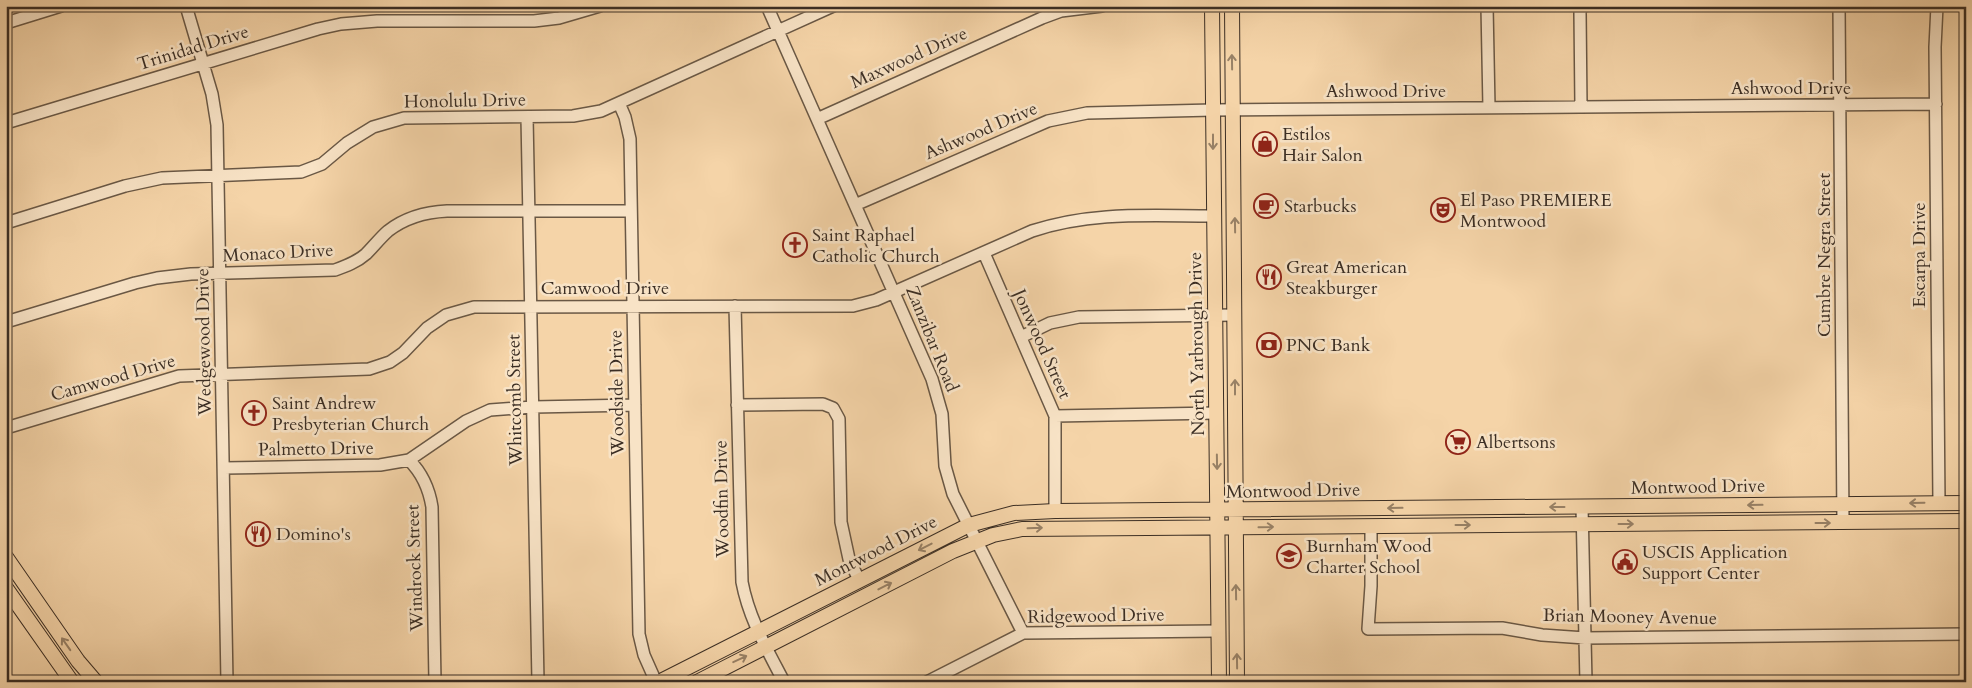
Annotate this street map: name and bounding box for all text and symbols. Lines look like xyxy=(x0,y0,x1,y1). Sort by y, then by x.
street label: Trinidad Drive xyxy=(134,19,252,77)
street label: Maxwood Drive xyxy=(847,21,971,95)
one-way arrow xyxy=(1227,54,1237,70)
street label: Ashwood Drive xyxy=(1731,76,1851,101)
street label: Ashwood Drive xyxy=(1326,79,1446,104)
street label: Honolulu Drive xyxy=(404,87,526,115)
street label: Ashwood Drive xyxy=(921,96,1041,166)
place label: Estilos Hair Salon xyxy=(1282,122,1363,168)
shop icon: Estilos Hair Salon xyxy=(1252,131,1278,157)
one-way arrow xyxy=(1208,134,1218,150)
street label: Cumbre Negra Street xyxy=(1812,173,1837,337)
place label: El Paso PREMIERE Montwood xyxy=(1460,188,1612,234)
cafe icon: Starbucks xyxy=(1253,193,1279,219)
place label: Starbucks xyxy=(1284,194,1356,219)
theatre icon: El Paso PREMIERE Montwood xyxy=(1430,197,1456,223)
street label: Escarpa Drive xyxy=(1907,202,1932,308)
one-way arrow xyxy=(1230,217,1240,233)
place label: Saint Raphael Catholic Church xyxy=(812,223,940,269)
church icon: Saint Raphael Catholic Church xyxy=(782,232,808,258)
street label: Monaco Drive xyxy=(222,238,334,268)
street label: North Yarbrough Drive xyxy=(1183,252,1211,436)
place label: Great American Steakburger xyxy=(1286,255,1408,301)
restaurant icon: Great American Steakburger xyxy=(1256,264,1282,290)
street label: Wedgewood Drive xyxy=(190,268,218,417)
street label: Camwood Drive xyxy=(541,276,669,301)
street label: Zanzibar Road xyxy=(899,282,965,396)
street label: Jonwood Street xyxy=(1005,282,1077,403)
street label: Woodside Drive xyxy=(603,330,631,457)
bank icon: PNC Bank xyxy=(1256,332,1282,358)
place label: PNC Bank xyxy=(1286,333,1371,358)
street label: Whitcomb Street xyxy=(501,334,529,467)
street label: Camwood Drive xyxy=(48,348,178,408)
one-way arrow xyxy=(1230,379,1240,396)
place label: Saint Andrew Presbyterian Church xyxy=(272,391,429,437)
church icon: Saint Andrew Presbyterian Church xyxy=(241,400,267,426)
supermarket icon: Albertsons xyxy=(1445,429,1471,455)
place label: Albertsons xyxy=(1476,430,1555,455)
street label: Palmetto Drive xyxy=(258,435,374,463)
street label: Woodfin Drive xyxy=(708,440,736,559)
one-way arrow xyxy=(1212,454,1222,470)
street label: Montwood Drive xyxy=(1631,473,1765,501)
street label: Montwood Drive xyxy=(1226,477,1360,505)
one-way arrow xyxy=(1909,498,1926,508)
one-way arrow xyxy=(1747,500,1763,510)
one-way arrow xyxy=(1549,502,1566,512)
one-way arrow xyxy=(1387,503,1403,513)
street label: Windrock Street xyxy=(400,504,430,633)
street label: Montwood Drive xyxy=(810,509,942,593)
one-way arrow xyxy=(1814,518,1831,528)
one-way arrow xyxy=(1617,519,1633,529)
one-way arrow xyxy=(1454,520,1471,530)
restaurant icon: Domino's xyxy=(245,521,271,547)
place label: Domino's xyxy=(276,522,351,547)
one-way arrow xyxy=(1257,522,1273,532)
one-way arrow xyxy=(1027,523,1043,533)
place label: Burnham Wood Charter School xyxy=(1306,534,1432,580)
place label: USCIS Application Support Center xyxy=(1642,540,1789,586)
one-way arrow xyxy=(918,542,933,552)
school or university icon: Burnham Wood Charter School xyxy=(1276,543,1302,569)
public building icon: USCIS Application Support Center xyxy=(1612,549,1638,575)
one-way arrow xyxy=(877,581,892,590)
one-way arrow xyxy=(1232,584,1241,600)
street label: Ridgewood Drive xyxy=(1027,602,1165,630)
street label: Brian Mooney Avenue xyxy=(1543,603,1717,631)
one-way arrow xyxy=(61,637,71,651)
one-way arrow xyxy=(1232,653,1242,670)
one-way arrow xyxy=(732,654,747,664)

